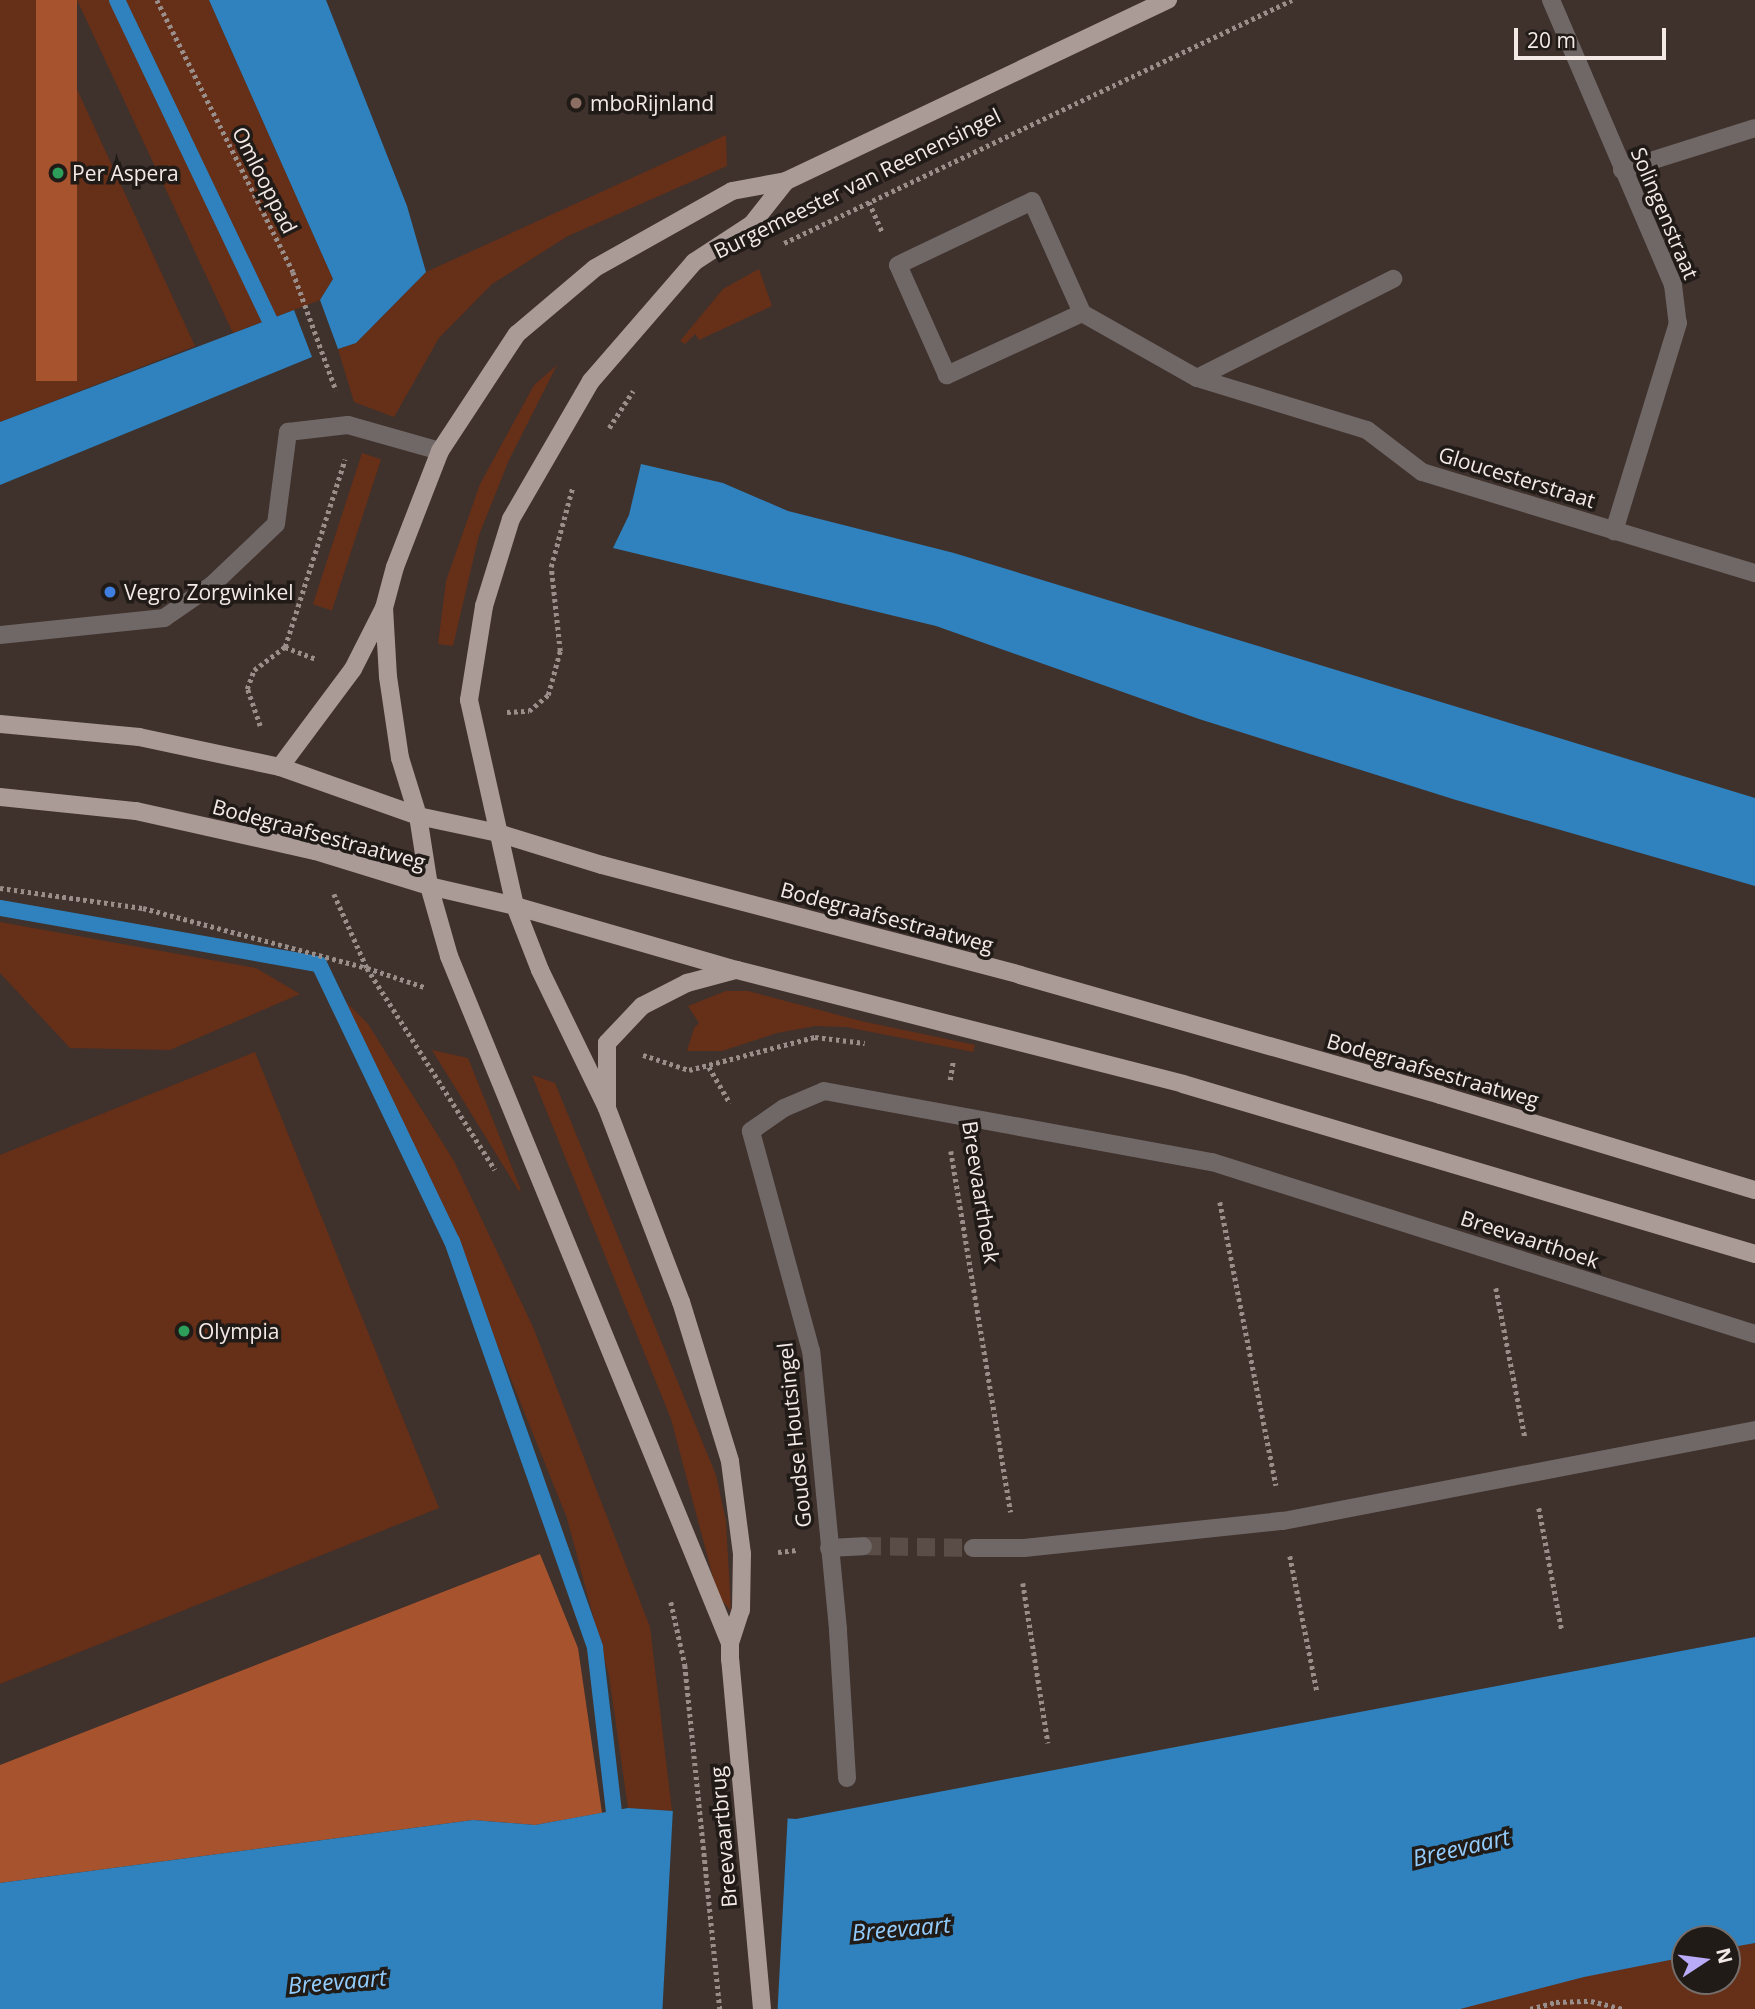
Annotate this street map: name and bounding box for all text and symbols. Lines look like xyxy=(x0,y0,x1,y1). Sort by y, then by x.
scale bar xyxy=(1517,14,1669,58)
text: 20 m xyxy=(1527,26,1576,54)
place label: mboRijnland xyxy=(590,90,714,116)
marker: mboRijnland xyxy=(568,95,584,111)
street label: Burgemeester van Reenensingel xyxy=(710,102,1004,264)
street label: Omlooppad xyxy=(227,122,303,238)
street label: Solingenstraat xyxy=(1626,143,1704,283)
place label: Per Aspera xyxy=(72,160,179,186)
marker: Per Aspera xyxy=(50,165,66,181)
street label: Gloucesterstraat xyxy=(1436,441,1598,513)
place label: Vegro Zorgwinkel xyxy=(124,579,294,605)
marker: Vegro Zorgwinkel xyxy=(102,584,118,600)
street label: Bodegraafsestraatweg xyxy=(210,793,428,875)
street label: Bodegraafsestraatweg xyxy=(778,876,996,958)
street label: Bodegraafsestraatweg xyxy=(1324,1028,1542,1112)
street label: Breevaarthoek xyxy=(957,1119,1005,1265)
street label: Breevaarthoek xyxy=(1458,1205,1602,1273)
place label: Olympia xyxy=(198,1318,279,1344)
marker: Olympia xyxy=(176,1323,192,1339)
street label: Goudse Houtsingel xyxy=(772,1341,816,1529)
street label: Breevaartbrug xyxy=(704,1766,742,1908)
water label: Breevaart xyxy=(1410,1822,1512,1872)
water label: Breevaart xyxy=(850,1910,952,1946)
north arrow xyxy=(1671,1925,1741,1995)
text: N xyxy=(1710,1945,1739,1966)
water label: Breevaart xyxy=(286,1963,388,1999)

